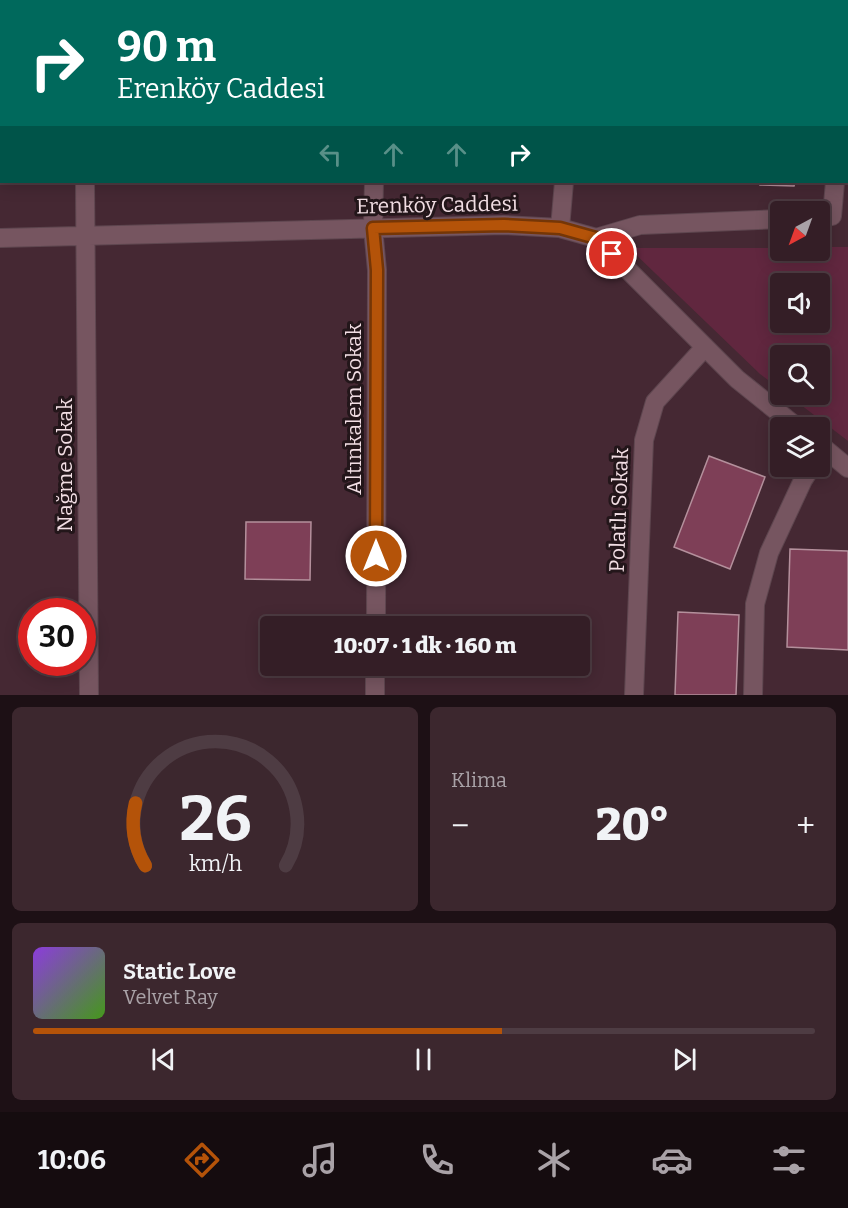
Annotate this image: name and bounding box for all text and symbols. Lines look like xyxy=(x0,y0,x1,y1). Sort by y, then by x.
text: 90 m xyxy=(117,22,216,72)
icon: right xyxy=(18,24,96,102)
text: Erenköy Caddesi xyxy=(117,73,325,105)
icon: left xyxy=(314,138,347,171)
icon: ahead xyxy=(377,138,410,171)
icon: ahead xyxy=(440,138,473,171)
icon: right xyxy=(503,138,536,171)
street label: Erenköy Caddesi xyxy=(356,191,518,219)
north arrow xyxy=(770,201,830,261)
map controls xyxy=(770,201,830,477)
pin xyxy=(586,228,637,279)
icon: arrive xyxy=(595,237,628,270)
button: sound xyxy=(770,273,830,333)
street label: Altınkalem Sokak xyxy=(341,323,367,495)
button: search xyxy=(770,345,830,405)
street label: Nağme Sokak xyxy=(52,398,78,532)
button: layers xyxy=(770,417,830,477)
street label: Polatlı Sokak xyxy=(604,447,634,573)
position arrow xyxy=(344,524,408,588)
speed limit sign: 30 xyxy=(18,598,96,676)
text: 10:07 · 1 dk · 160 m xyxy=(334,632,516,659)
text: Klima xyxy=(451,768,507,792)
text: 26 xyxy=(179,782,251,857)
text: 20° xyxy=(596,798,670,852)
text: − xyxy=(451,806,469,846)
text: + xyxy=(796,806,815,846)
text: km/h xyxy=(188,851,242,877)
text: Static Love xyxy=(123,958,236,985)
text: Velvet Ray xyxy=(123,985,218,1009)
icon: previous xyxy=(147,1043,180,1076)
icon: pause xyxy=(407,1043,440,1076)
icon: next xyxy=(668,1043,701,1076)
icon: directions xyxy=(181,1139,223,1181)
icon: music xyxy=(299,1139,341,1181)
icon: phone xyxy=(416,1139,458,1181)
icon: climate xyxy=(533,1139,575,1181)
icon: car xyxy=(651,1139,693,1181)
icon: filters xyxy=(768,1139,810,1181)
text: 10:06 xyxy=(38,1144,106,1176)

